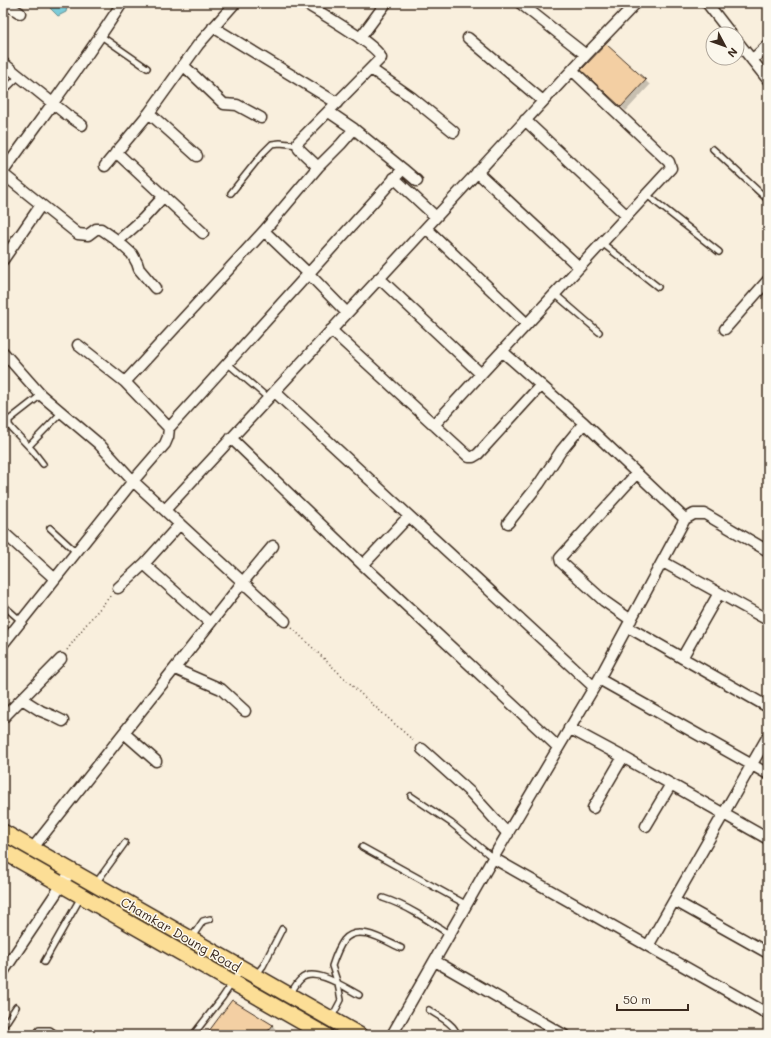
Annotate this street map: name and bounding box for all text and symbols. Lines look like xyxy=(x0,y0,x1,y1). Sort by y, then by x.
north arrow xyxy=(705,26,745,66)
text: N xyxy=(725,45,741,61)
street label: Chamkar Doung Road xyxy=(118,893,244,975)
scale bar xyxy=(617,986,688,1012)
text: 50 m xyxy=(623,991,651,1007)

